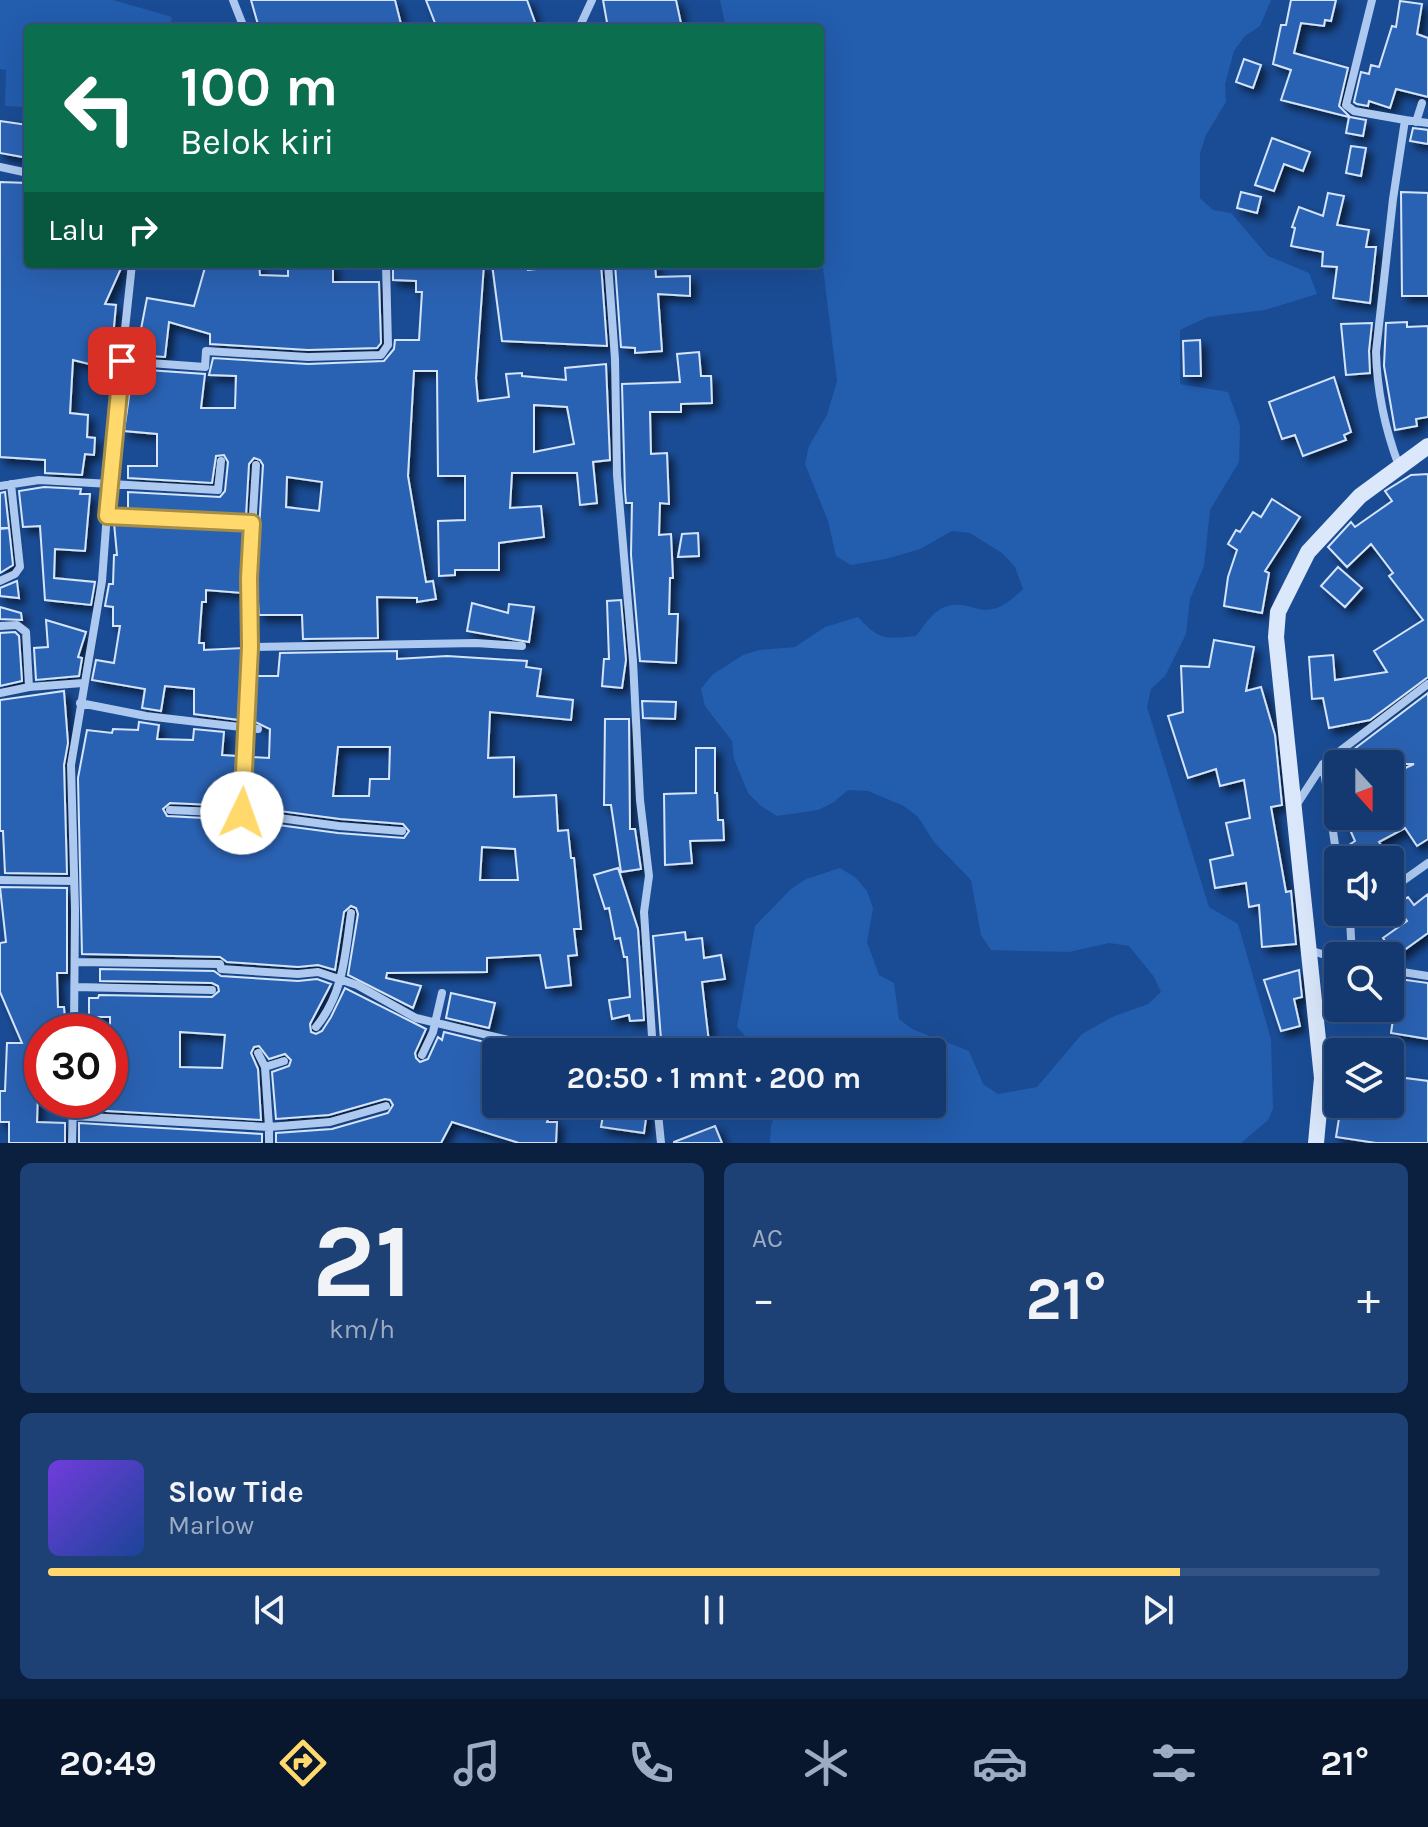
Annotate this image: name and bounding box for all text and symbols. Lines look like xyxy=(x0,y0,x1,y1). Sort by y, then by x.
text: 100 m xyxy=(180,54,338,119)
icon: left xyxy=(48,56,152,160)
text: Belok kiri xyxy=(180,121,334,163)
icon: right xyxy=(121,208,165,252)
text: Lalu xyxy=(48,212,105,248)
pin xyxy=(88,327,156,395)
icon: arrive xyxy=(100,339,144,383)
north arrow xyxy=(1324,750,1404,830)
map controls xyxy=(1324,750,1404,1118)
position arrow xyxy=(200,771,284,855)
button: sound xyxy=(1324,846,1404,926)
button: search xyxy=(1324,942,1404,1022)
speed limit sign: 30 xyxy=(24,1014,128,1118)
button: layers xyxy=(1324,1038,1404,1118)
text: 20:50 · 1 mnt · 200 m xyxy=(567,1060,861,1096)
text: 21 xyxy=(312,1201,412,1322)
text: AC xyxy=(752,1223,783,1254)
text: 21° xyxy=(1026,1264,1107,1334)
text: − xyxy=(752,1274,775,1325)
text: + xyxy=(1357,1274,1380,1325)
text: km/h xyxy=(329,1314,395,1345)
text: Slow Tide xyxy=(168,1474,304,1510)
text: Marlow xyxy=(168,1510,254,1541)
icon: previous xyxy=(248,1588,292,1632)
icon: pause xyxy=(692,1588,736,1632)
icon: next xyxy=(1136,1588,1180,1632)
icon: directions xyxy=(275,1735,331,1791)
icon: music xyxy=(449,1735,505,1791)
icon: phone xyxy=(623,1735,679,1791)
icon: climate xyxy=(798,1735,854,1791)
icon: car xyxy=(972,1735,1028,1791)
icon: filters xyxy=(1146,1735,1202,1791)
text: 20:49 xyxy=(59,1742,157,1784)
text: 21° xyxy=(1320,1742,1369,1784)

